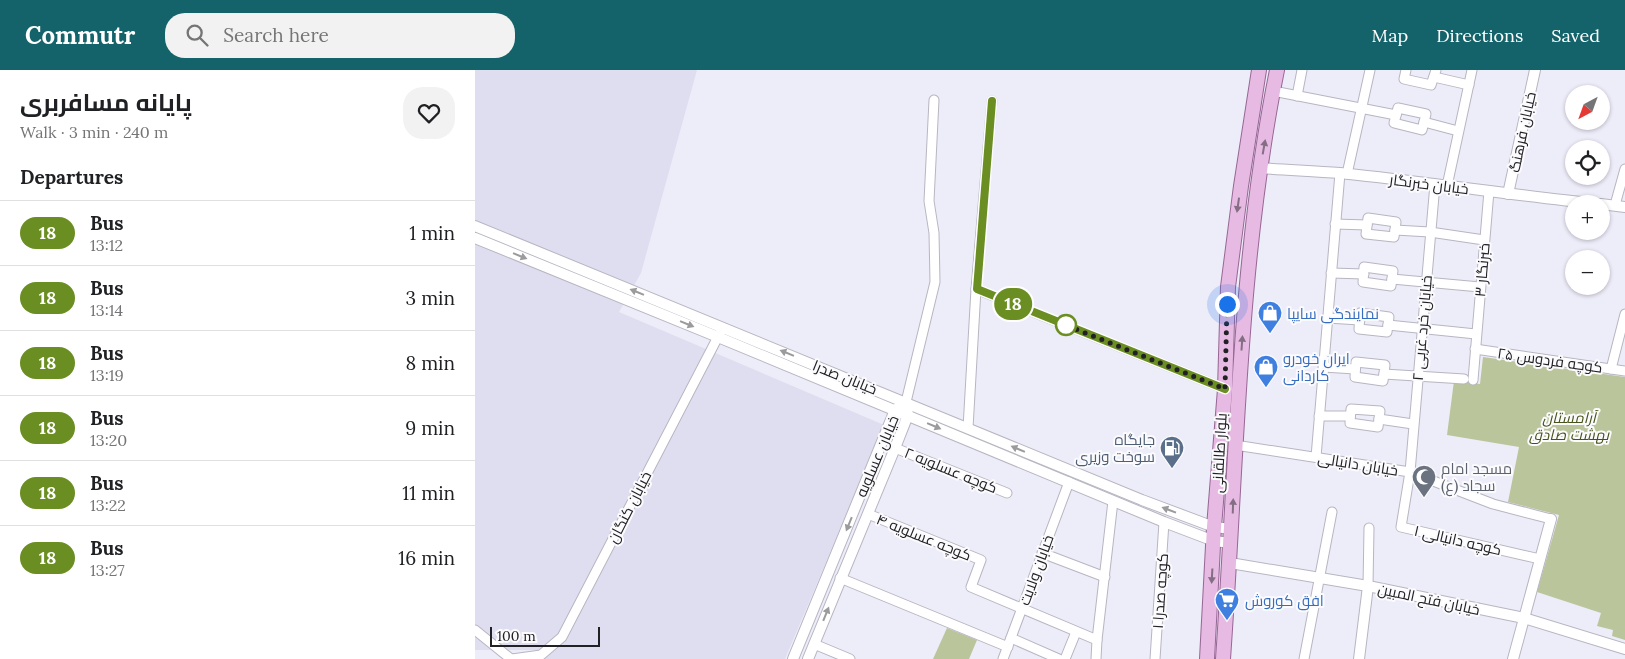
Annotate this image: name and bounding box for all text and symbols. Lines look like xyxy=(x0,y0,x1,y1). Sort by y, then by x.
search box xyxy=(165,13,515,58)
text: Commutr xyxy=(25,20,135,51)
icon: search xyxy=(183,21,211,49)
text: Search here xyxy=(223,23,329,47)
text: Map xyxy=(1372,24,1408,47)
text: Directions xyxy=(1436,24,1523,47)
text: Saved xyxy=(1551,24,1600,47)
north arrow xyxy=(1565,85,1610,130)
map controls xyxy=(1565,85,1610,295)
text: پایانه مسافربری xyxy=(20,87,192,118)
button: heart xyxy=(403,87,455,139)
street label: خیابان فرهنگ xyxy=(1504,90,1541,174)
text: Walk · 3 min · 240 m xyxy=(20,122,168,142)
one-way arrow xyxy=(1260,139,1268,155)
button: locate xyxy=(1565,140,1610,185)
text: Departures xyxy=(20,165,123,189)
street label: خیابان خبرنگار xyxy=(1387,170,1470,199)
button: + xyxy=(1565,195,1610,240)
one-way arrow xyxy=(1234,197,1242,213)
text: Bus xyxy=(90,211,123,235)
text: 18 xyxy=(39,221,56,244)
text: 1 min xyxy=(409,221,455,245)
text: 13:12 xyxy=(90,235,123,255)
street label: خبرنگار ۳ xyxy=(1470,242,1494,298)
button: − xyxy=(1565,250,1610,295)
one-way arrow xyxy=(513,253,527,261)
street label: خیابان خرد غربی ۲ xyxy=(1408,274,1437,382)
text: Bus xyxy=(90,276,123,300)
text: 18 xyxy=(39,286,56,309)
text: 3 min xyxy=(406,286,455,310)
one-way arrow xyxy=(630,287,644,295)
line badge: 18 xyxy=(991,288,1035,320)
text: 18 xyxy=(1004,292,1022,315)
your location xyxy=(1215,292,1240,317)
text: 13:14 xyxy=(90,300,123,320)
shop icon: نمایندگی سایپا xyxy=(1257,300,1283,334)
place label: نمایندگی سایپا xyxy=(1287,304,1379,324)
unlabelled marker xyxy=(1055,314,1077,336)
one-way arrow xyxy=(680,320,695,328)
one-way arrow xyxy=(1238,335,1246,351)
text: Bus xyxy=(90,341,123,365)
street label: کوچه فردوس ۲۵ xyxy=(1496,343,1604,378)
one-way arrow xyxy=(780,349,794,357)
place label: ایران خودرو کاردانی xyxy=(1283,349,1350,386)
text: 18 xyxy=(39,351,56,374)
text: 8 min xyxy=(405,351,455,375)
shop icon: ایران خودرو کاردانی xyxy=(1253,354,1279,388)
street label: خیابان صدرا xyxy=(810,355,880,399)
text: 13:19 xyxy=(90,365,124,385)
text: Bus xyxy=(90,406,123,430)
park label: آرامستان بهشت صادق xyxy=(1529,408,1610,444)
street label: خیابان عسلویه xyxy=(851,412,904,500)
street label: بلوار طالقانی xyxy=(1207,412,1232,494)
text: 18 xyxy=(39,416,56,439)
text: 9 min xyxy=(405,416,455,440)
one-way arrow xyxy=(927,422,942,430)
text: 13:20 xyxy=(90,430,127,450)
place label: جایگاه سوخت وزیری xyxy=(1075,430,1155,467)
fuel station icon: جایگاه سوخت وزیری xyxy=(1159,435,1185,469)
street label: کوچه عسلویه ۲ xyxy=(901,443,1000,498)
one-way arrow xyxy=(1011,444,1025,452)
street label: خیابان دانیالی xyxy=(1316,448,1400,481)
place label: مسجد امام سجاد (ع) xyxy=(1441,459,1512,497)
mosque icon: مسجد امام سجاد (ع) xyxy=(1411,464,1437,498)
street label: خیابان کنگان xyxy=(603,468,656,547)
text: Bus xyxy=(90,471,123,495)
text: 18 xyxy=(39,481,56,504)
text: 11 min xyxy=(402,481,455,505)
text: 13:22 xyxy=(90,495,126,515)
one-way arrow xyxy=(1229,497,1237,513)
one-way arrow xyxy=(1162,506,1176,514)
street label: کوچه عسلویه ۴ xyxy=(873,509,974,566)
one-way arrow xyxy=(844,517,852,531)
street label: کوچه دانیالی ۱ xyxy=(1412,521,1504,560)
street label: خیابان ولایت xyxy=(1014,532,1058,608)
text: Bus xyxy=(90,536,123,560)
text: 18 xyxy=(39,546,56,569)
text: 16 min xyxy=(398,546,455,570)
street label: کوچه صدرا ۱ xyxy=(1148,552,1173,630)
text: 13:27 xyxy=(90,560,125,580)
one-way arrow xyxy=(1207,568,1215,584)
street label: خیابان فتح المبین xyxy=(1376,579,1482,621)
supermarket icon: افق کوروش xyxy=(1214,587,1240,621)
place label: افق کوروش xyxy=(1245,591,1324,611)
one-way arrow xyxy=(822,606,830,621)
scale bar xyxy=(490,624,600,647)
text: 100 m xyxy=(497,627,536,645)

